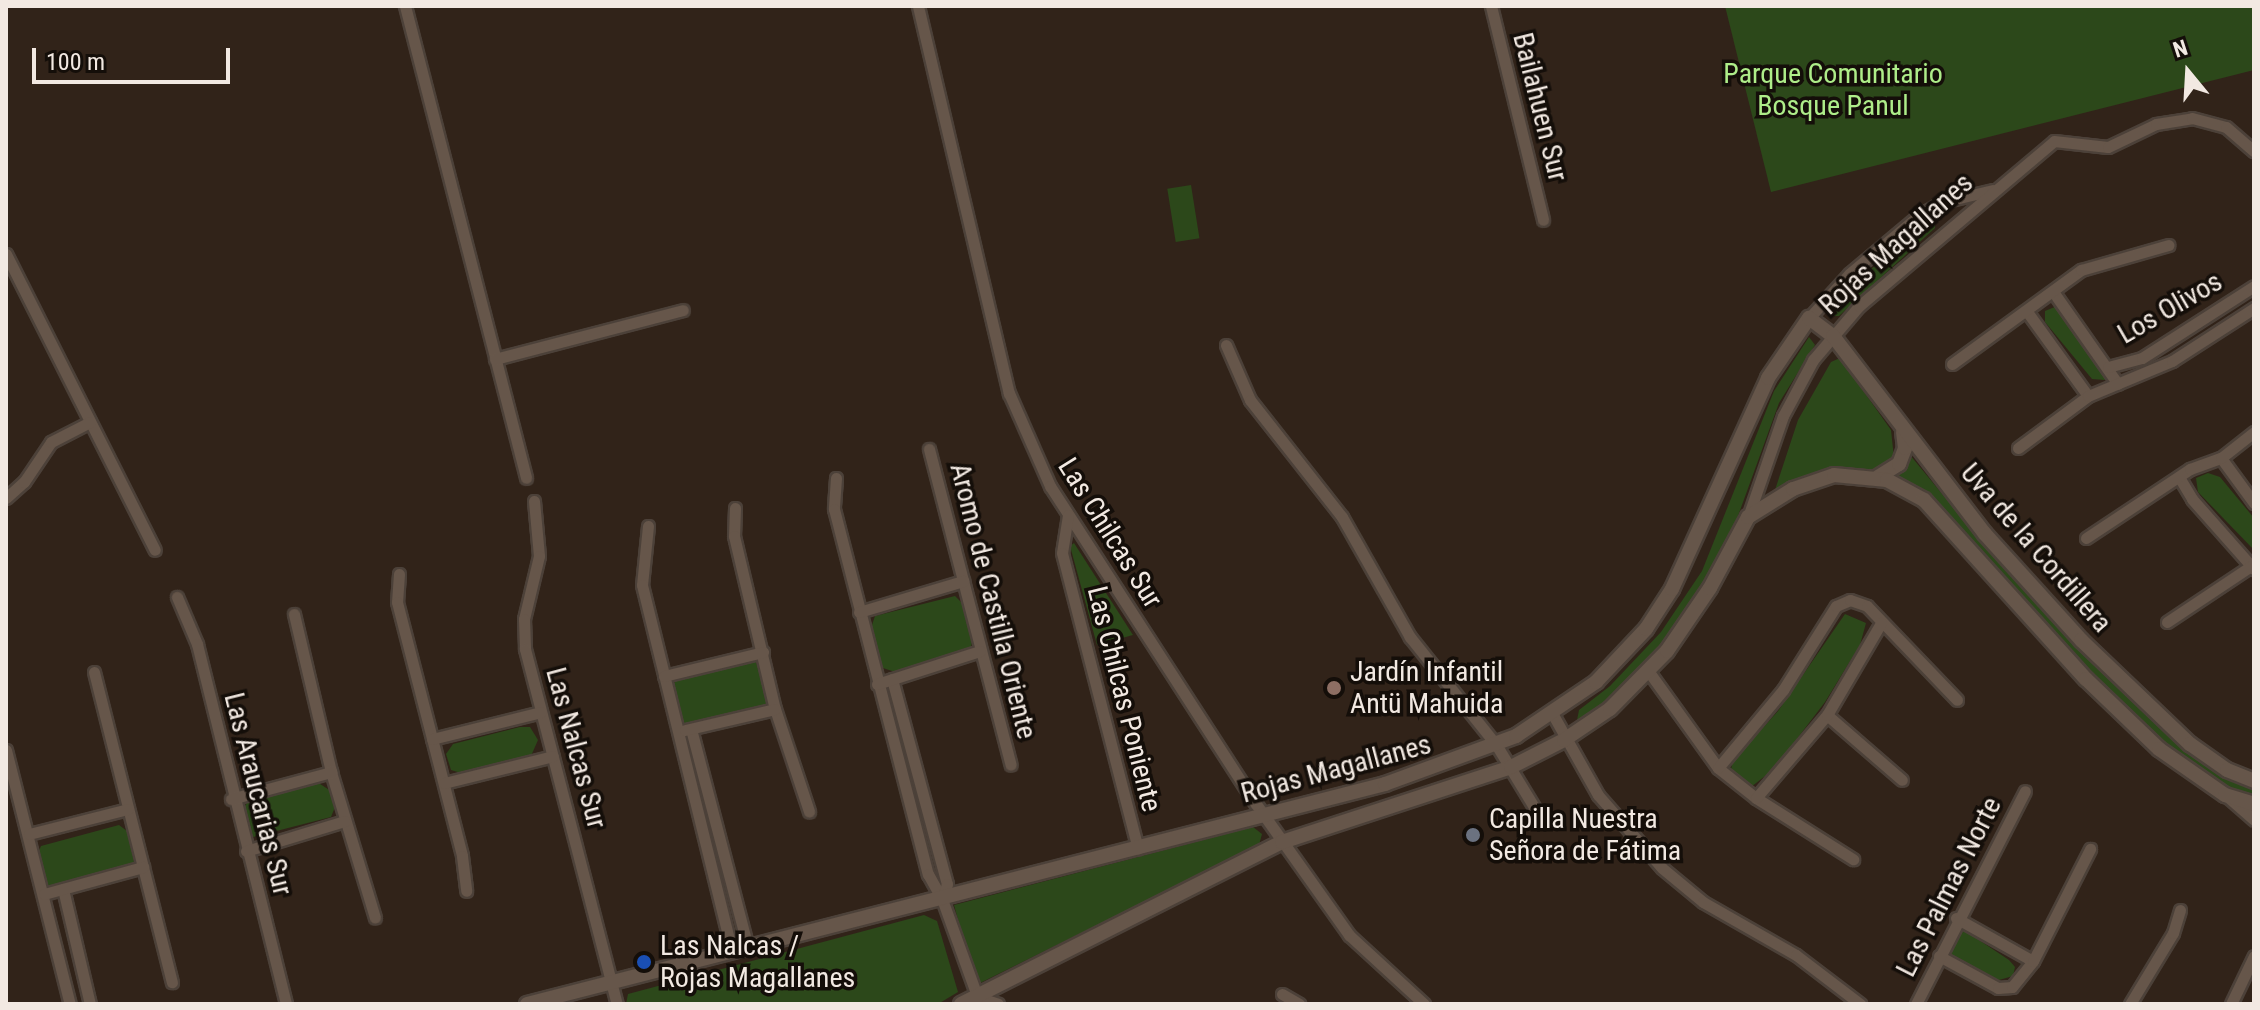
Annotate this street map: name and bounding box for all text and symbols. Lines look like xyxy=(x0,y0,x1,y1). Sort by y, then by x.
street label: Bailahuen Sur xyxy=(1505,29,1575,185)
scale bar xyxy=(36,32,234,82)
north arrow xyxy=(2148,32,2228,112)
text: N xyxy=(2170,35,2191,63)
text: 100 m xyxy=(46,48,105,76)
park label: Parque Comunitario Bosque Panul xyxy=(1723,57,1943,123)
street label: Rojas Magallanes xyxy=(1812,166,1980,322)
street label: Los Olivos xyxy=(2112,265,2228,351)
street label: Las Chilcas Sur xyxy=(1051,452,1169,614)
street label: Uva de la Cordillera xyxy=(1953,457,2119,639)
street label: Aromo de Castilla Oriente xyxy=(942,460,1044,742)
street label: Las Chilcas Poniente xyxy=(1080,583,1168,815)
place label: Jardín Infantil Antü Mahuida xyxy=(1350,655,1503,721)
street label: Las Nalcas Sur xyxy=(538,664,614,832)
marker: Jardín Infantil Antü Mahuida xyxy=(1325,679,1343,697)
street label: Las Araucarias Sur xyxy=(217,689,299,899)
street label: Rojas Magallanes xyxy=(1237,727,1435,811)
street label: Las Palmas Norte xyxy=(1889,792,2009,982)
place label: Capilla Nuestra Señora de Fátima xyxy=(1489,802,1681,868)
marker: Capilla Nuestra Señora de Fátima xyxy=(1464,826,1482,844)
place label: Las Nalcas / Rojas Magallanes xyxy=(660,929,855,995)
marker: Las Nalcas / Rojas Magallanes xyxy=(635,953,653,971)

